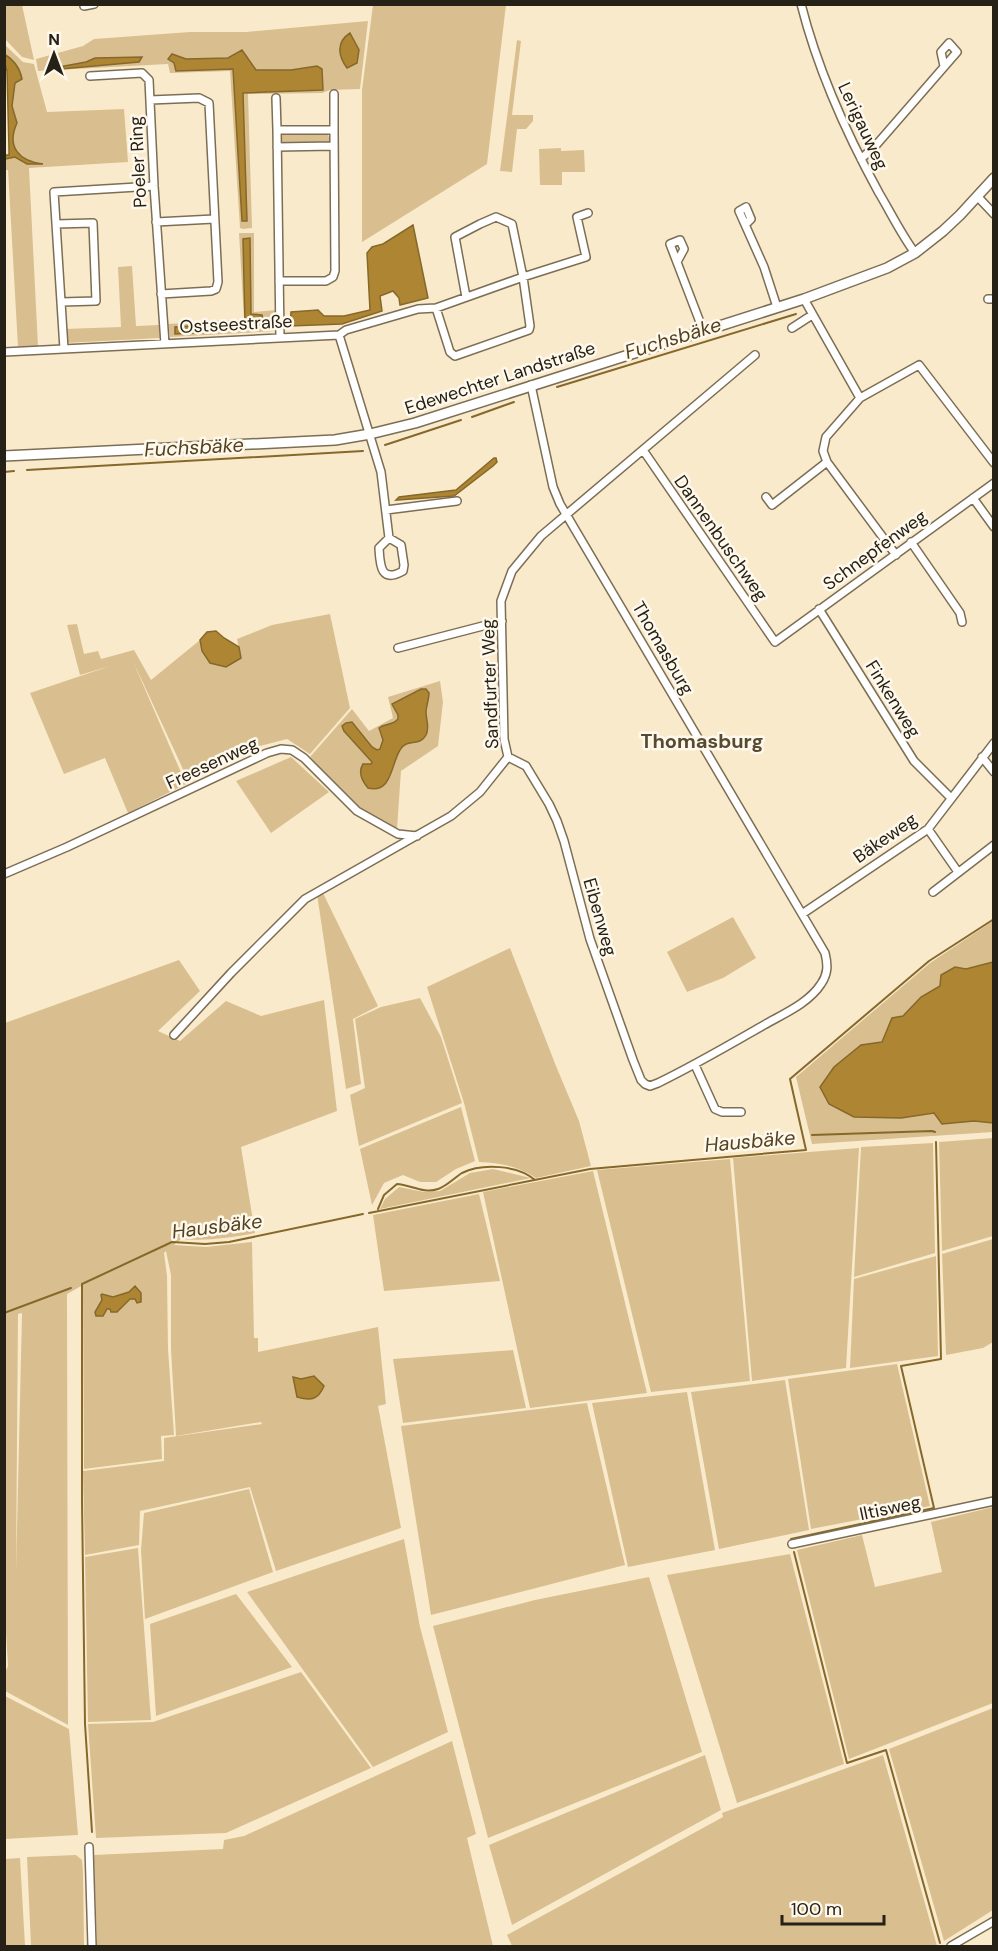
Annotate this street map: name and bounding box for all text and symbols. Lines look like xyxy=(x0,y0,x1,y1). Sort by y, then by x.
north arrow xyxy=(24,24,84,84)
text: N xyxy=(48,29,60,50)
street label: Lerigauweg xyxy=(832,78,894,174)
street label: Poeler Ring xyxy=(124,115,152,209)
street label: Ostseestraße xyxy=(179,309,293,339)
water label: Fuchsbäke xyxy=(621,311,725,365)
street label: Edewechter Landstraße xyxy=(402,336,598,420)
water label: Fuchsbäke xyxy=(143,431,245,463)
street label: Dannenbuschweg xyxy=(669,470,773,606)
street label: Schnepfenweg xyxy=(818,504,932,596)
street label: Thomasburg xyxy=(627,597,699,699)
street label: Sandfurter Weg xyxy=(476,619,504,749)
street label: Finkenweg xyxy=(860,656,926,742)
district label: Thomasburg xyxy=(641,728,764,754)
street label: Freesenweg xyxy=(162,731,262,795)
street label: Bäkeweg xyxy=(848,807,922,869)
street label: Eibenweg xyxy=(577,875,623,959)
water label: Hausbäke xyxy=(704,1124,796,1158)
water label: Hausbäke xyxy=(170,1208,264,1244)
street label: Iltisweg xyxy=(857,1490,923,1526)
scale bar xyxy=(782,1888,884,1926)
text: 100 m xyxy=(791,1897,842,1921)

